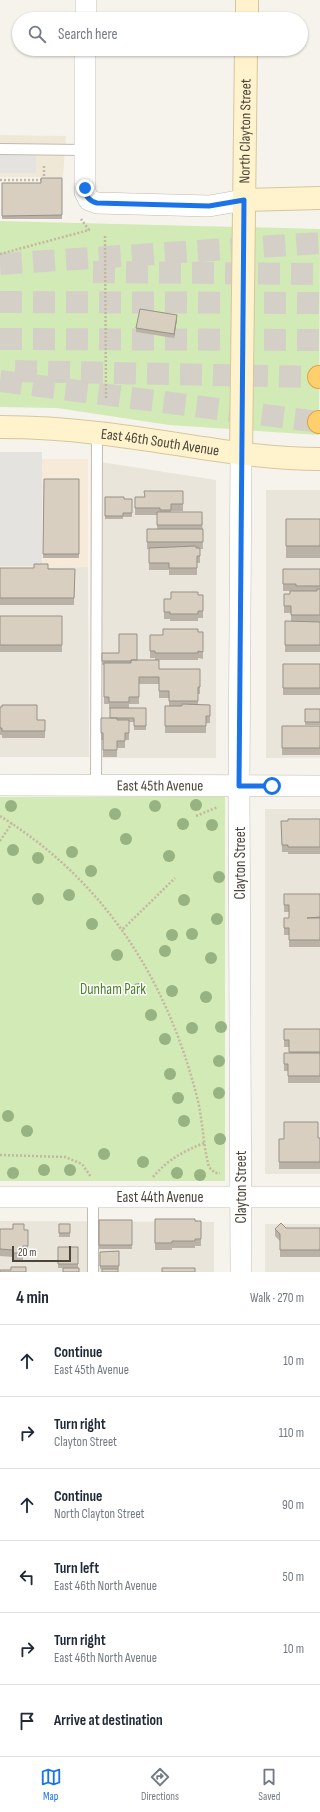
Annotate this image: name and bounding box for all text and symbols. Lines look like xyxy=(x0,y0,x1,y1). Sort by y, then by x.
search box xyxy=(12,12,308,56)
icon: search xyxy=(26,23,48,45)
text: Search here xyxy=(58,25,118,44)
street label: North Clayton Street xyxy=(235,78,256,183)
route end xyxy=(76,179,94,197)
street label: East 46th South Avenue xyxy=(100,424,220,460)
street label: East 45th Avenue xyxy=(117,776,203,796)
route start xyxy=(263,777,281,795)
street label: Clayton Street xyxy=(231,826,250,899)
park label: Dunham Park xyxy=(80,980,146,999)
street label: Clayton Street xyxy=(232,1150,251,1223)
street label: East 44th Avenue xyxy=(117,1188,203,1207)
scale bar xyxy=(12,1244,71,1263)
text: 20 m xyxy=(18,1246,36,1259)
text: 4 min xyxy=(16,1288,49,1308)
text: Walk · 270 m xyxy=(250,1290,304,1306)
text: Continue xyxy=(54,1343,103,1362)
icon: ahead xyxy=(16,1350,38,1372)
text: 10 m xyxy=(283,1353,304,1369)
text: East 45th Avenue xyxy=(54,1362,129,1378)
text: Turn right xyxy=(54,1415,106,1434)
icon: right xyxy=(16,1422,38,1444)
text: 110 m xyxy=(279,1425,304,1441)
text: Clayton Street xyxy=(54,1434,117,1450)
text: Continue xyxy=(54,1487,103,1506)
icon: ahead xyxy=(16,1494,38,1516)
text: 90 m xyxy=(282,1497,304,1513)
text: North Clayton Street xyxy=(54,1506,145,1522)
text: Turn left xyxy=(54,1559,99,1578)
icon: left xyxy=(16,1566,38,1588)
text: 50 m xyxy=(283,1569,304,1585)
text: East 46th North Avenue xyxy=(54,1578,157,1594)
text: Turn right xyxy=(54,1631,106,1650)
icon: right xyxy=(16,1638,38,1660)
text: 10 m xyxy=(283,1641,304,1657)
text: East 46th North Avenue xyxy=(54,1650,157,1666)
icon: arrive xyxy=(16,1710,38,1732)
text: Arrive at destination xyxy=(54,1711,163,1730)
tab: Map xyxy=(40,1766,62,1803)
tab: Directions xyxy=(141,1766,179,1803)
tab: Saved xyxy=(258,1766,280,1803)

